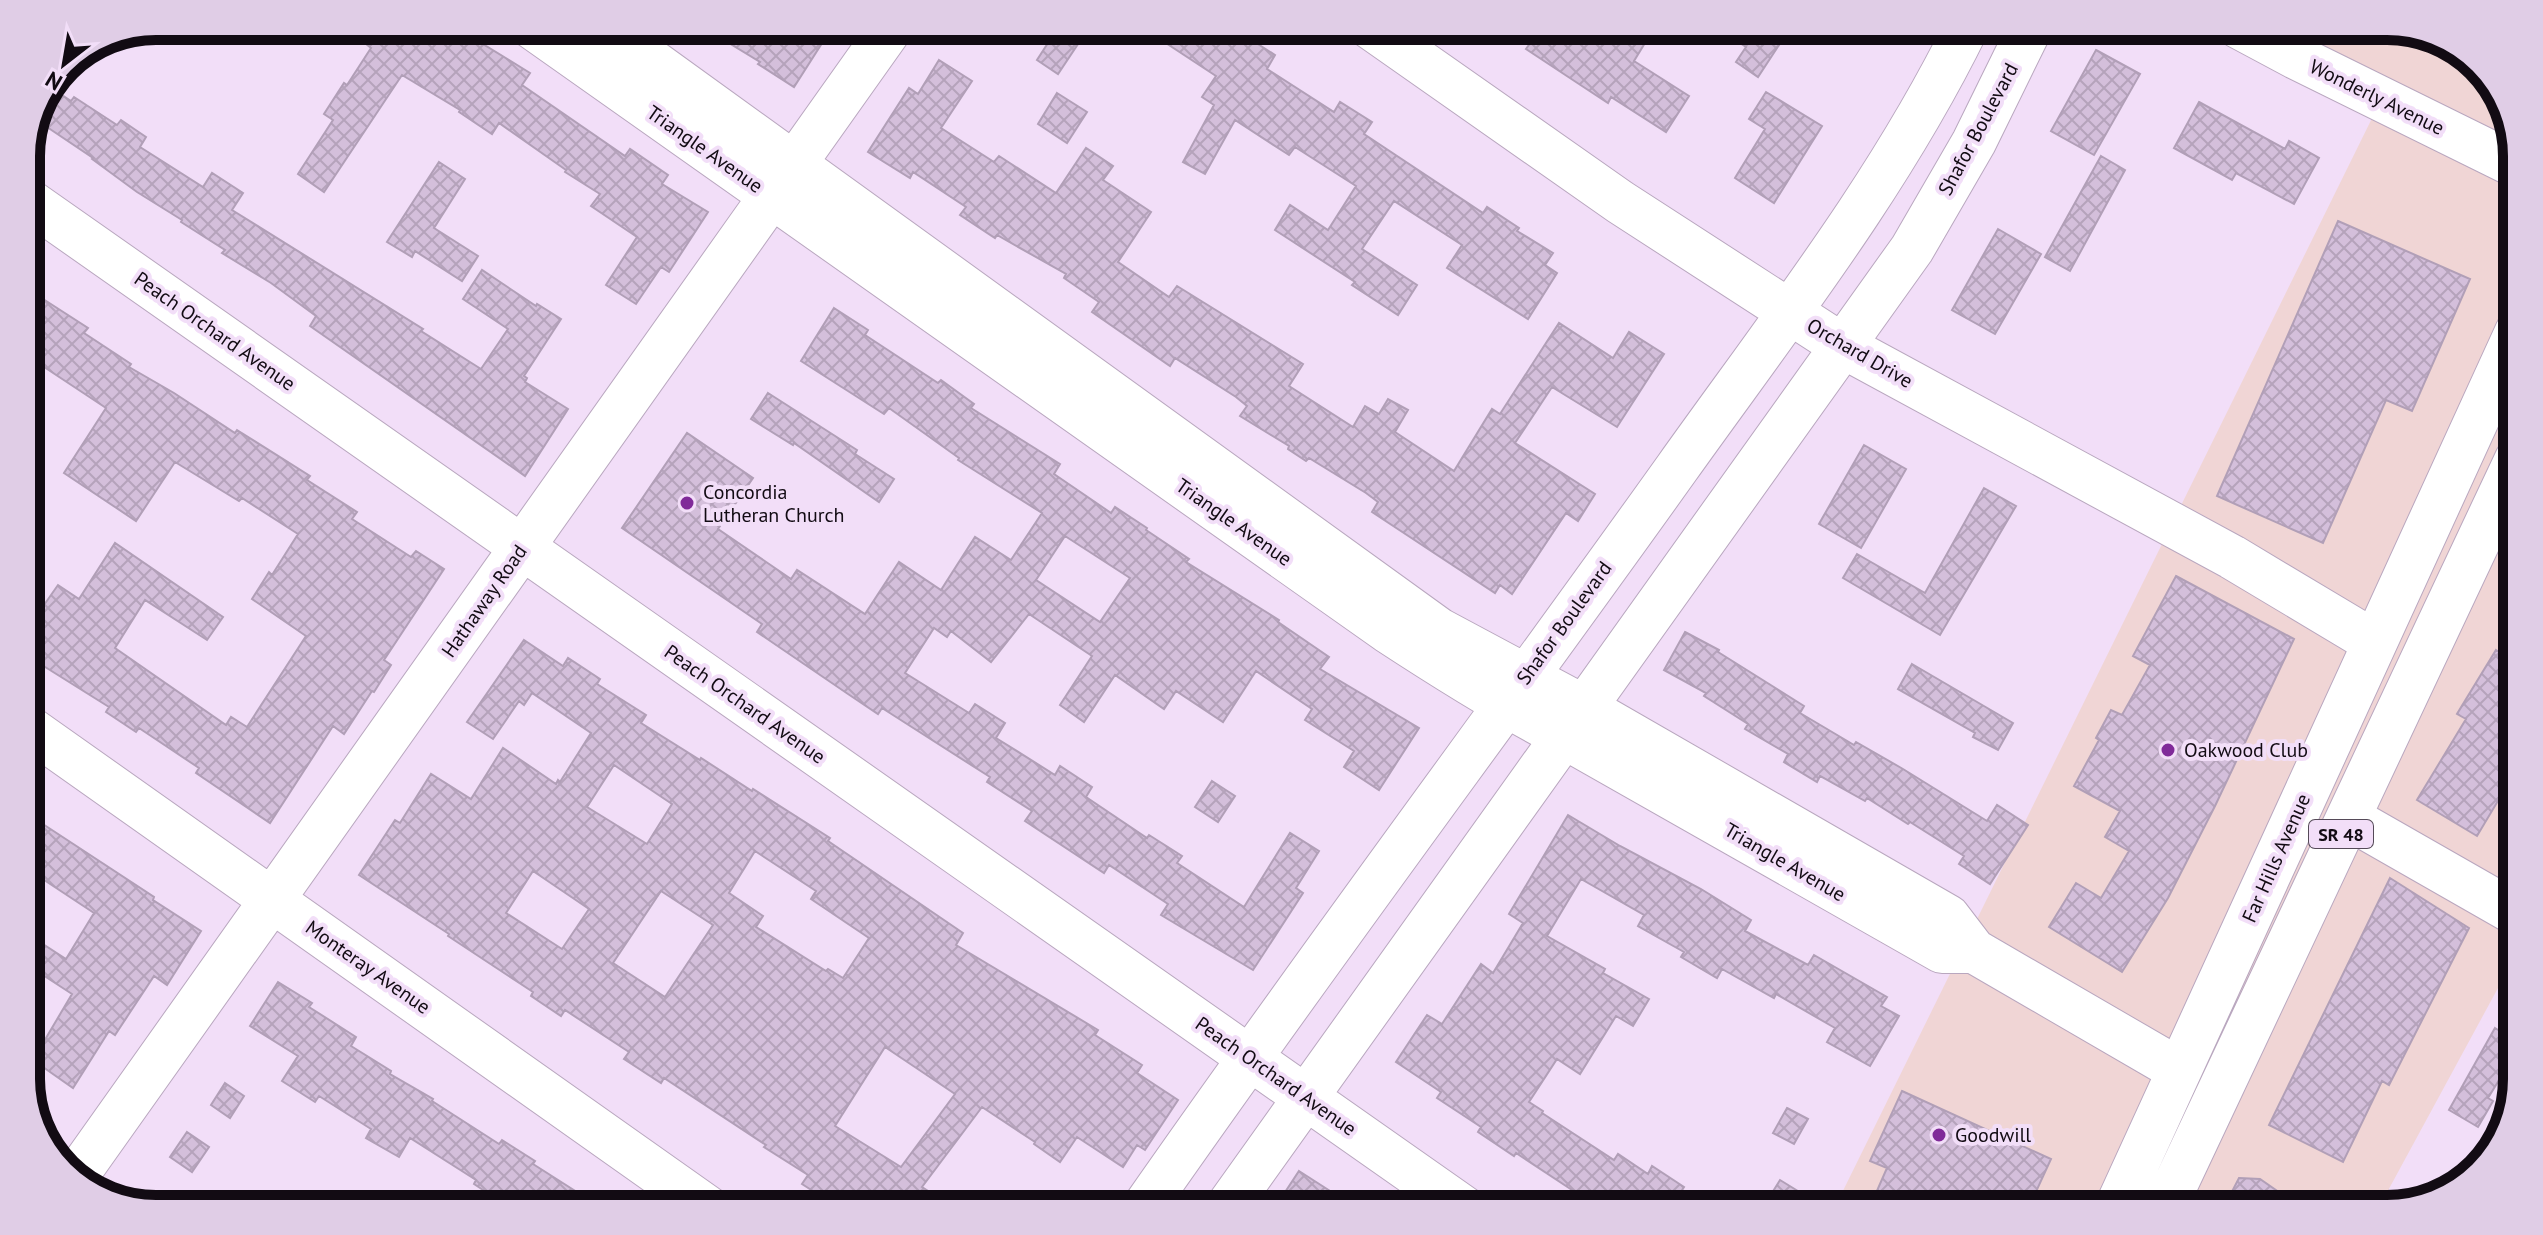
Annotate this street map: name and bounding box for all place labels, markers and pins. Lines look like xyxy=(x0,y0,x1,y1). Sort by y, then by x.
place label: Concordia Lutheran Church xyxy=(703,479,845,528)
marker: Concordia Lutheran Church xyxy=(678,494,696,512)
place label: Oakwood Club xyxy=(2184,737,2308,763)
marker: Oakwood Club xyxy=(2159,741,2177,759)
place label: Goodwill xyxy=(1955,1122,2031,1148)
marker: Goodwill xyxy=(1930,1126,1948,1144)

